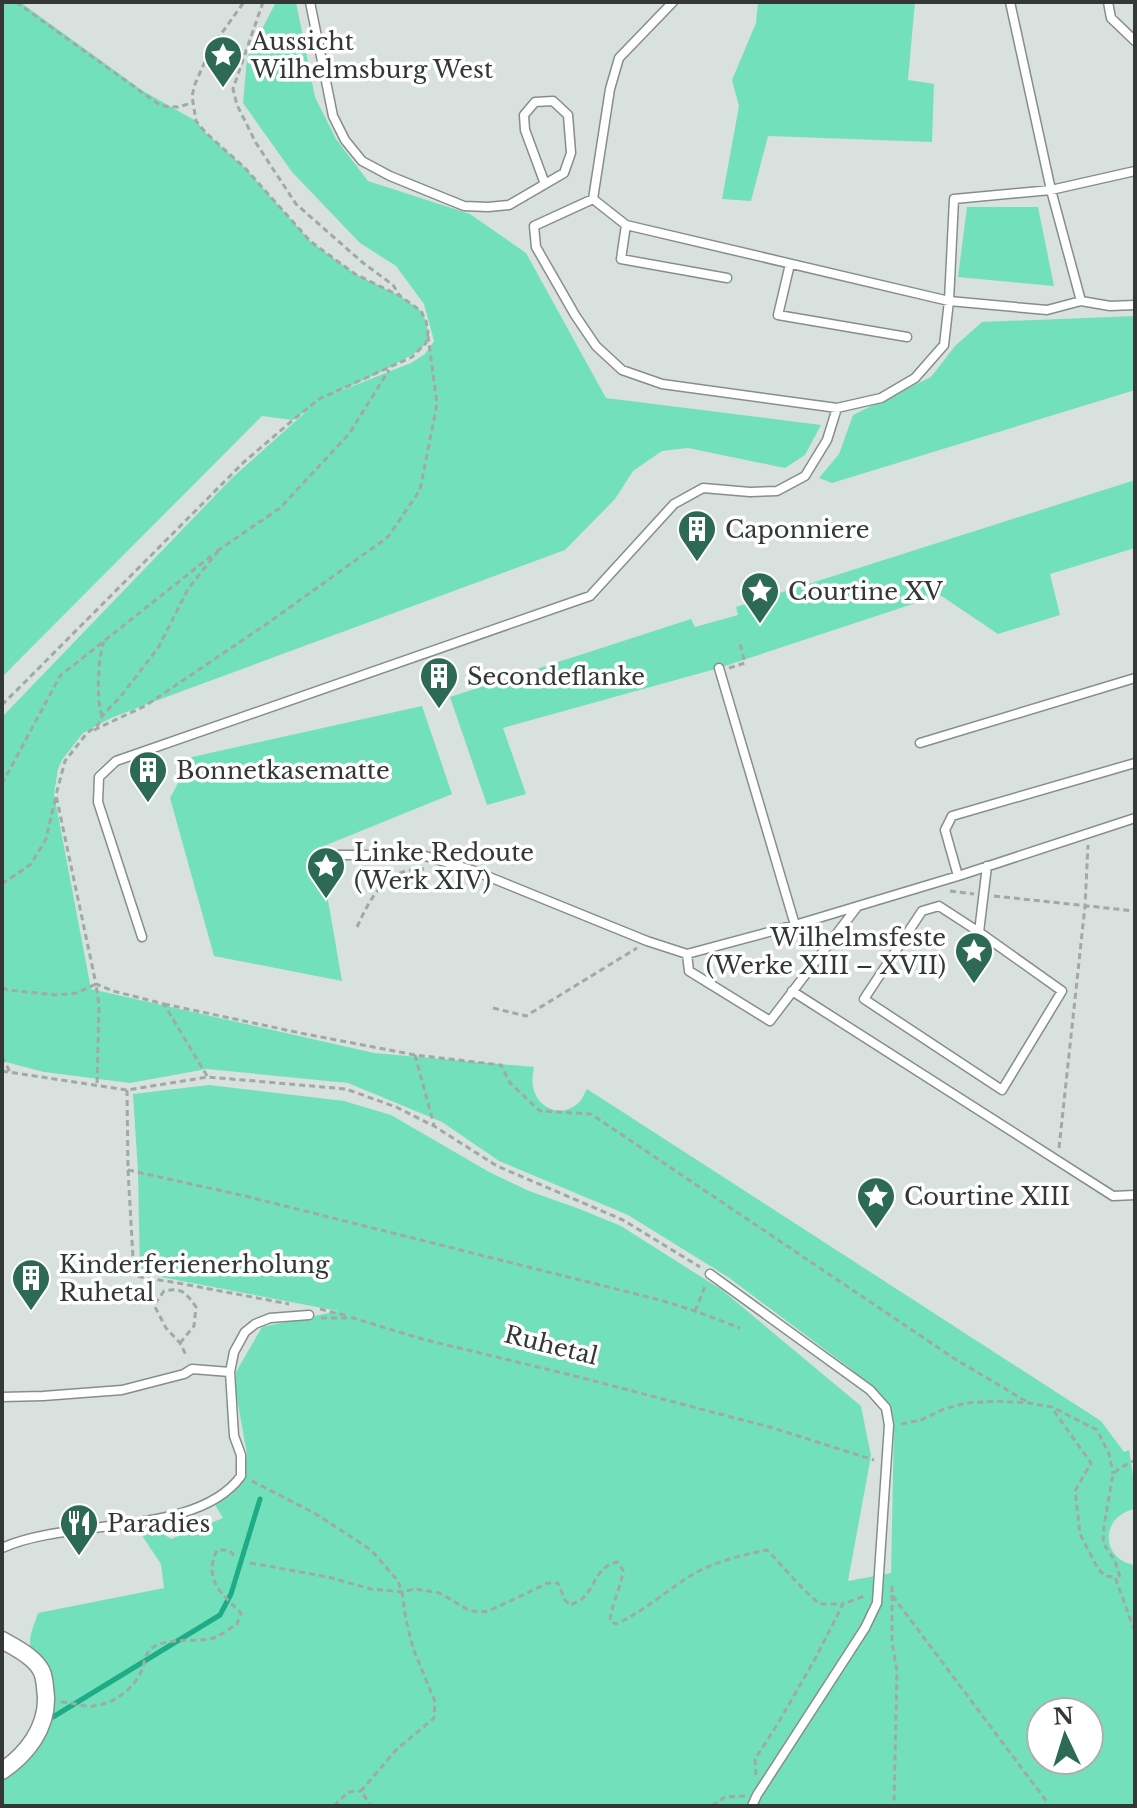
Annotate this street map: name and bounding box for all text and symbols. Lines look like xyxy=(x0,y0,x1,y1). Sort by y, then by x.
place label: Aussicht Wilhelmsburg West xyxy=(250,27,493,84)
place icon: Aussicht Wilhelmsburg West xyxy=(202,34,244,89)
building icon: Caponniere xyxy=(676,508,718,563)
place label: Caponniere xyxy=(725,515,869,544)
place icon: Courtine XV xyxy=(739,570,781,625)
place label: Courtine XV xyxy=(788,577,944,606)
building icon: Secondeflanke xyxy=(418,655,460,710)
place label: Secondeflanke xyxy=(467,662,645,691)
building icon: Bonnetkasematte xyxy=(127,749,169,804)
place label: Bonnetkasematte xyxy=(176,756,390,785)
place label: Linke Redoute (Werk XIV) xyxy=(354,838,534,895)
place icon: Linke Redoute (Werk XIV) xyxy=(305,845,347,900)
place label: Wilhelmsfeste (Werke XIII – XVII) xyxy=(706,923,946,980)
place icon: Wilhelmsfeste (Werke XIII – XVII) xyxy=(953,930,995,985)
place icon: Courtine XIII xyxy=(855,1175,897,1230)
place label: Courtine XIII xyxy=(904,1182,1070,1211)
place label: Kinderferienerholung Ruhetal xyxy=(59,1250,330,1307)
building icon: Kinderferienerholung Ruhetal xyxy=(10,1257,52,1312)
street label: Ruhetal xyxy=(501,1319,601,1371)
restaurant icon: Paradies xyxy=(58,1502,100,1557)
place label: Paradies xyxy=(107,1509,210,1538)
north arrow xyxy=(1025,1696,1105,1776)
text: N xyxy=(1052,1702,1075,1731)

